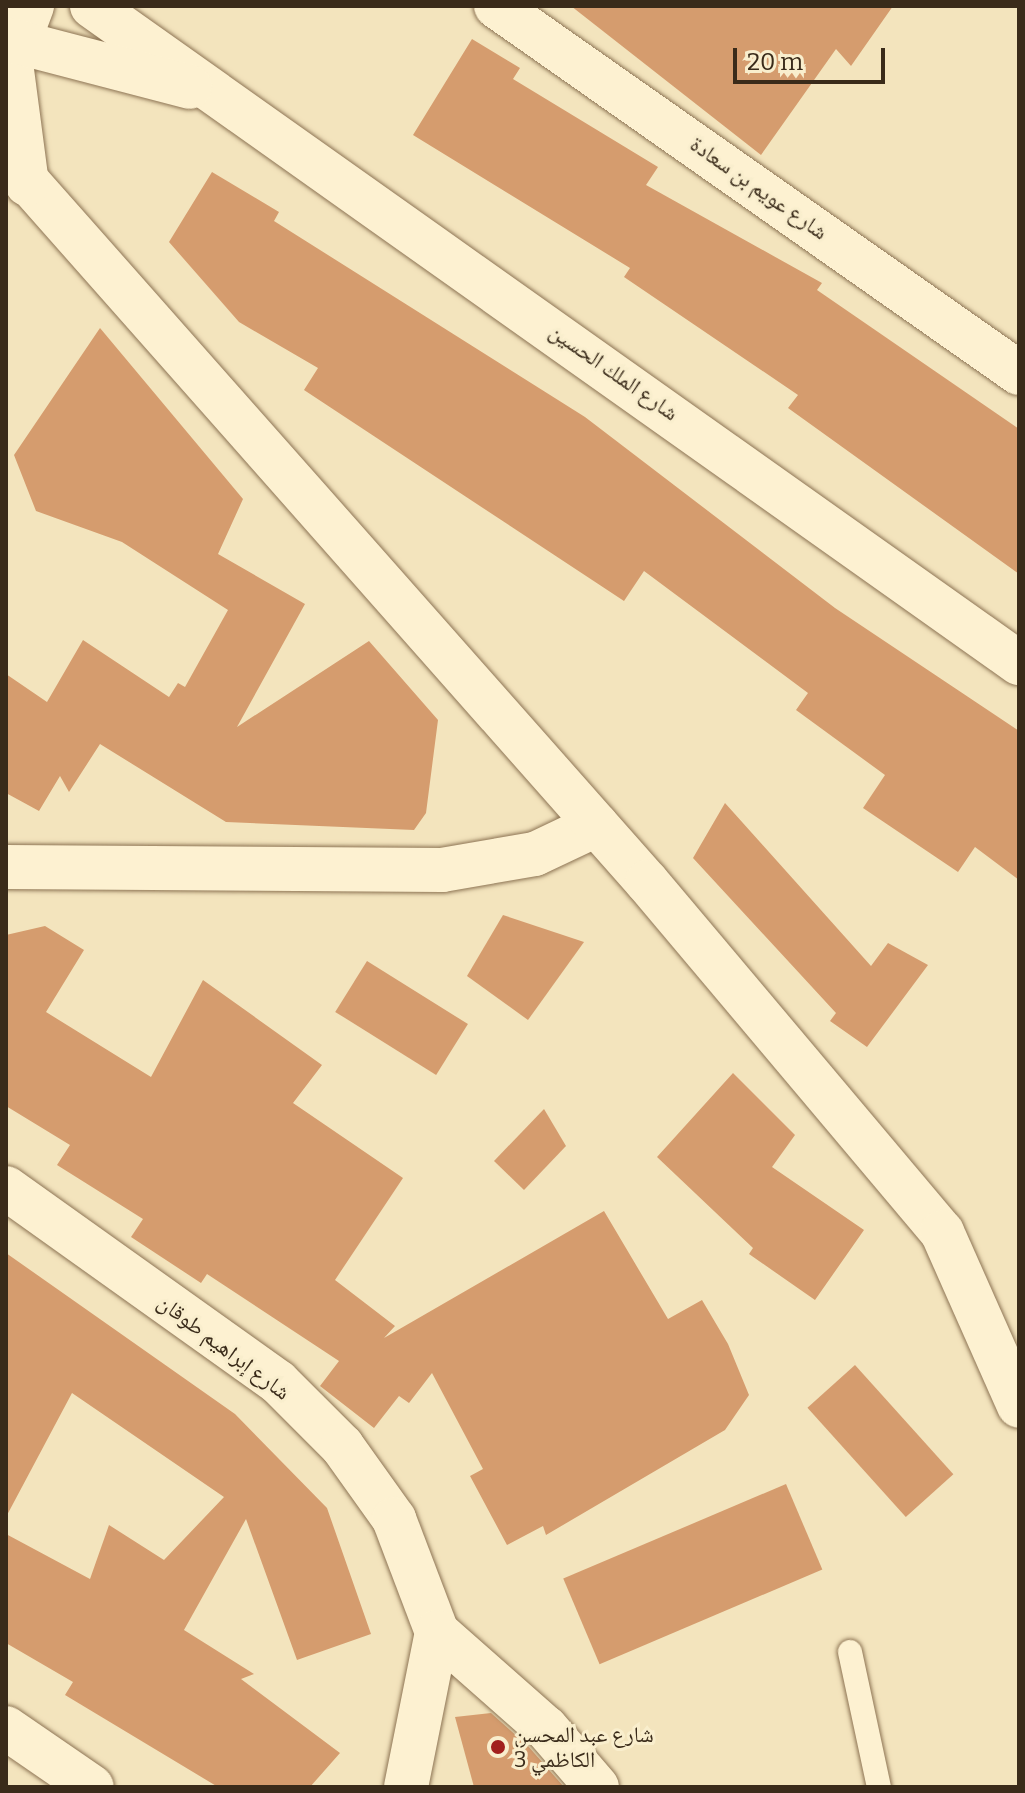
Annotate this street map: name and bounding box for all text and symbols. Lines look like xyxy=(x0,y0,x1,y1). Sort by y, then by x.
scale bar xyxy=(737,32,889,82)
text: 20 m xyxy=(747,48,803,76)
street label: شارع عويم بن سعادة xyxy=(685,131,833,245)
street label: شارع الملك الحسين xyxy=(545,318,683,426)
street label: شارع إبراهيم طوقان xyxy=(152,1289,296,1405)
place label: شارع عبد المحسن الكاظمي 3 xyxy=(514,1721,654,1772)
marker: شارع عبد المحسن الكاظمي 3 xyxy=(489,1738,507,1756)

